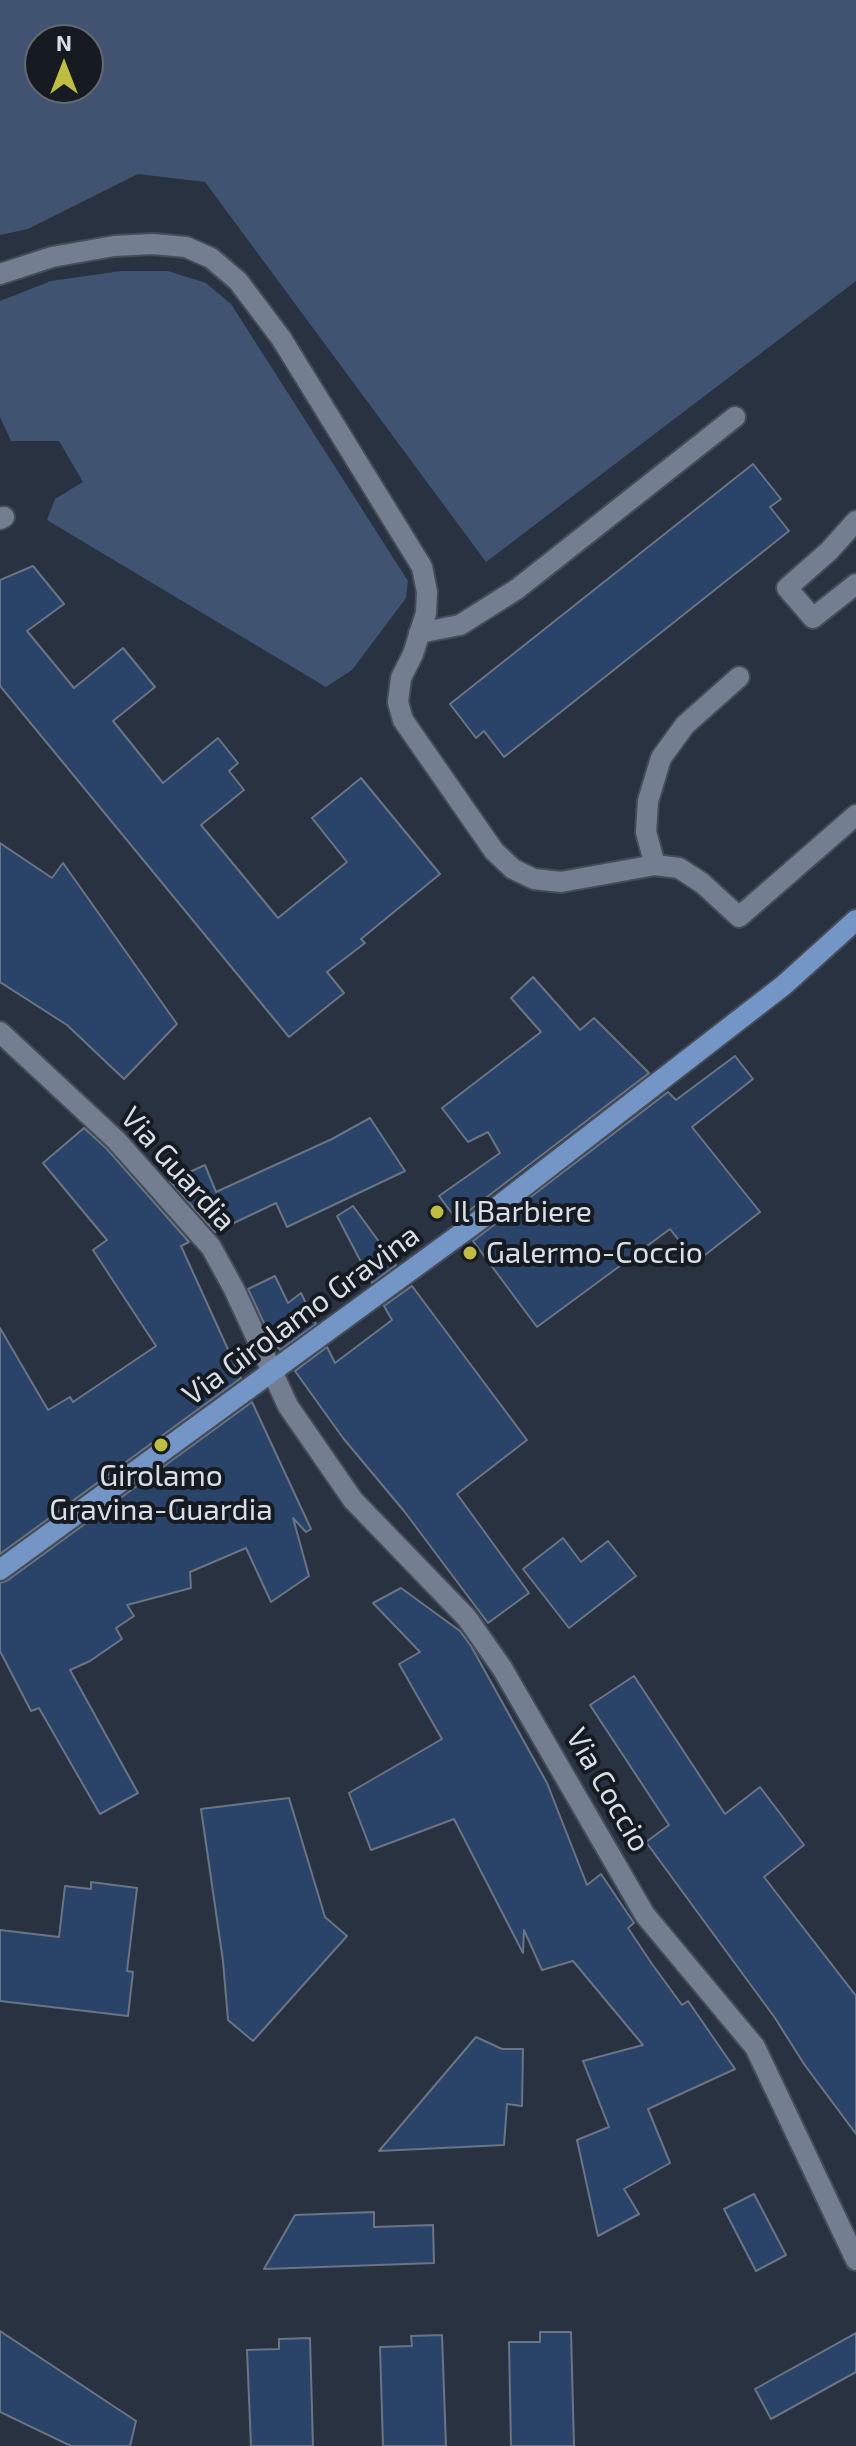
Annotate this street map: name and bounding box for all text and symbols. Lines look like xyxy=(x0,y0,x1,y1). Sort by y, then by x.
north arrow xyxy=(24,24,104,104)
text: N xyxy=(56,29,72,55)
street label: Via Guardia xyxy=(113,1100,243,1238)
place label: Il Barbiere xyxy=(453,1194,592,1230)
marker: Il Barbiere xyxy=(428,1203,446,1221)
street label: Via Girolamo Gravina xyxy=(176,1217,426,1413)
place label: Galermo-Coccio xyxy=(486,1235,703,1271)
marker: Galermo-Coccio xyxy=(461,1244,479,1262)
marker: Girolamo Gravina-Guardia xyxy=(152,1436,170,1454)
place label: Girolamo Gravina-Guardia xyxy=(49,1458,273,1528)
street label: Via Coccio xyxy=(558,1722,658,1858)

